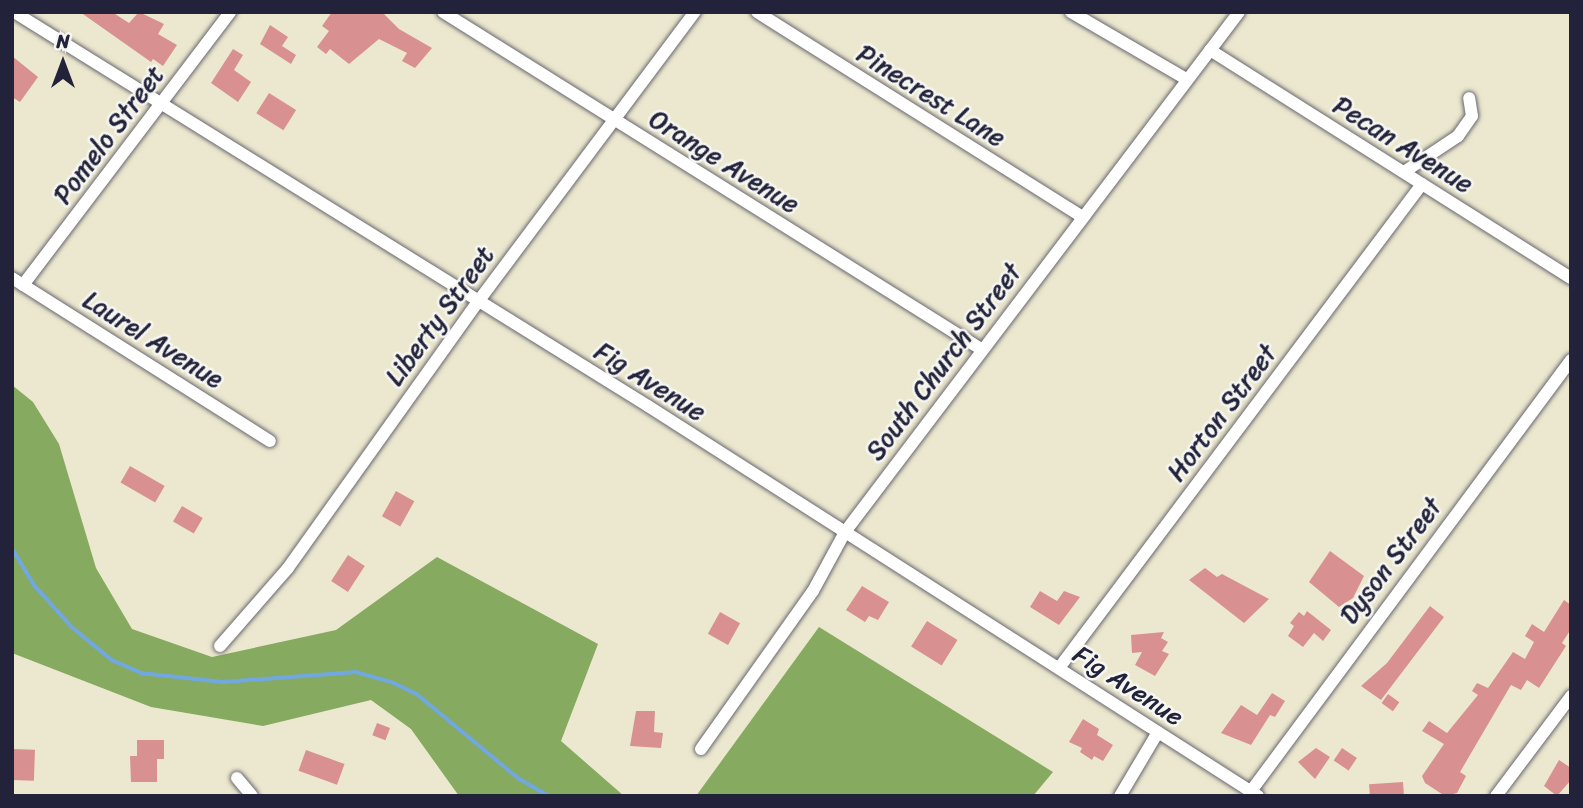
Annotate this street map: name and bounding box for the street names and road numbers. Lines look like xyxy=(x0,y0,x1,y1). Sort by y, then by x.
street label: Pinecrest Lane xyxy=(851,38,1011,154)
street label: Pomelo Street xyxy=(47,60,171,210)
street label: Pecan Avenue xyxy=(1327,90,1479,200)
street label: Orange Avenue xyxy=(643,104,805,220)
street label: Liberty Street xyxy=(379,241,501,391)
street label: South Church Street xyxy=(860,257,1028,467)
street label: Laurel Avenue xyxy=(77,285,229,395)
street label: Fig Avenue xyxy=(589,336,711,428)
street label: Horton Street xyxy=(1160,338,1284,488)
street label: Dyson Street xyxy=(1333,491,1449,631)
street label: Fig Avenue xyxy=(1067,639,1189,733)

